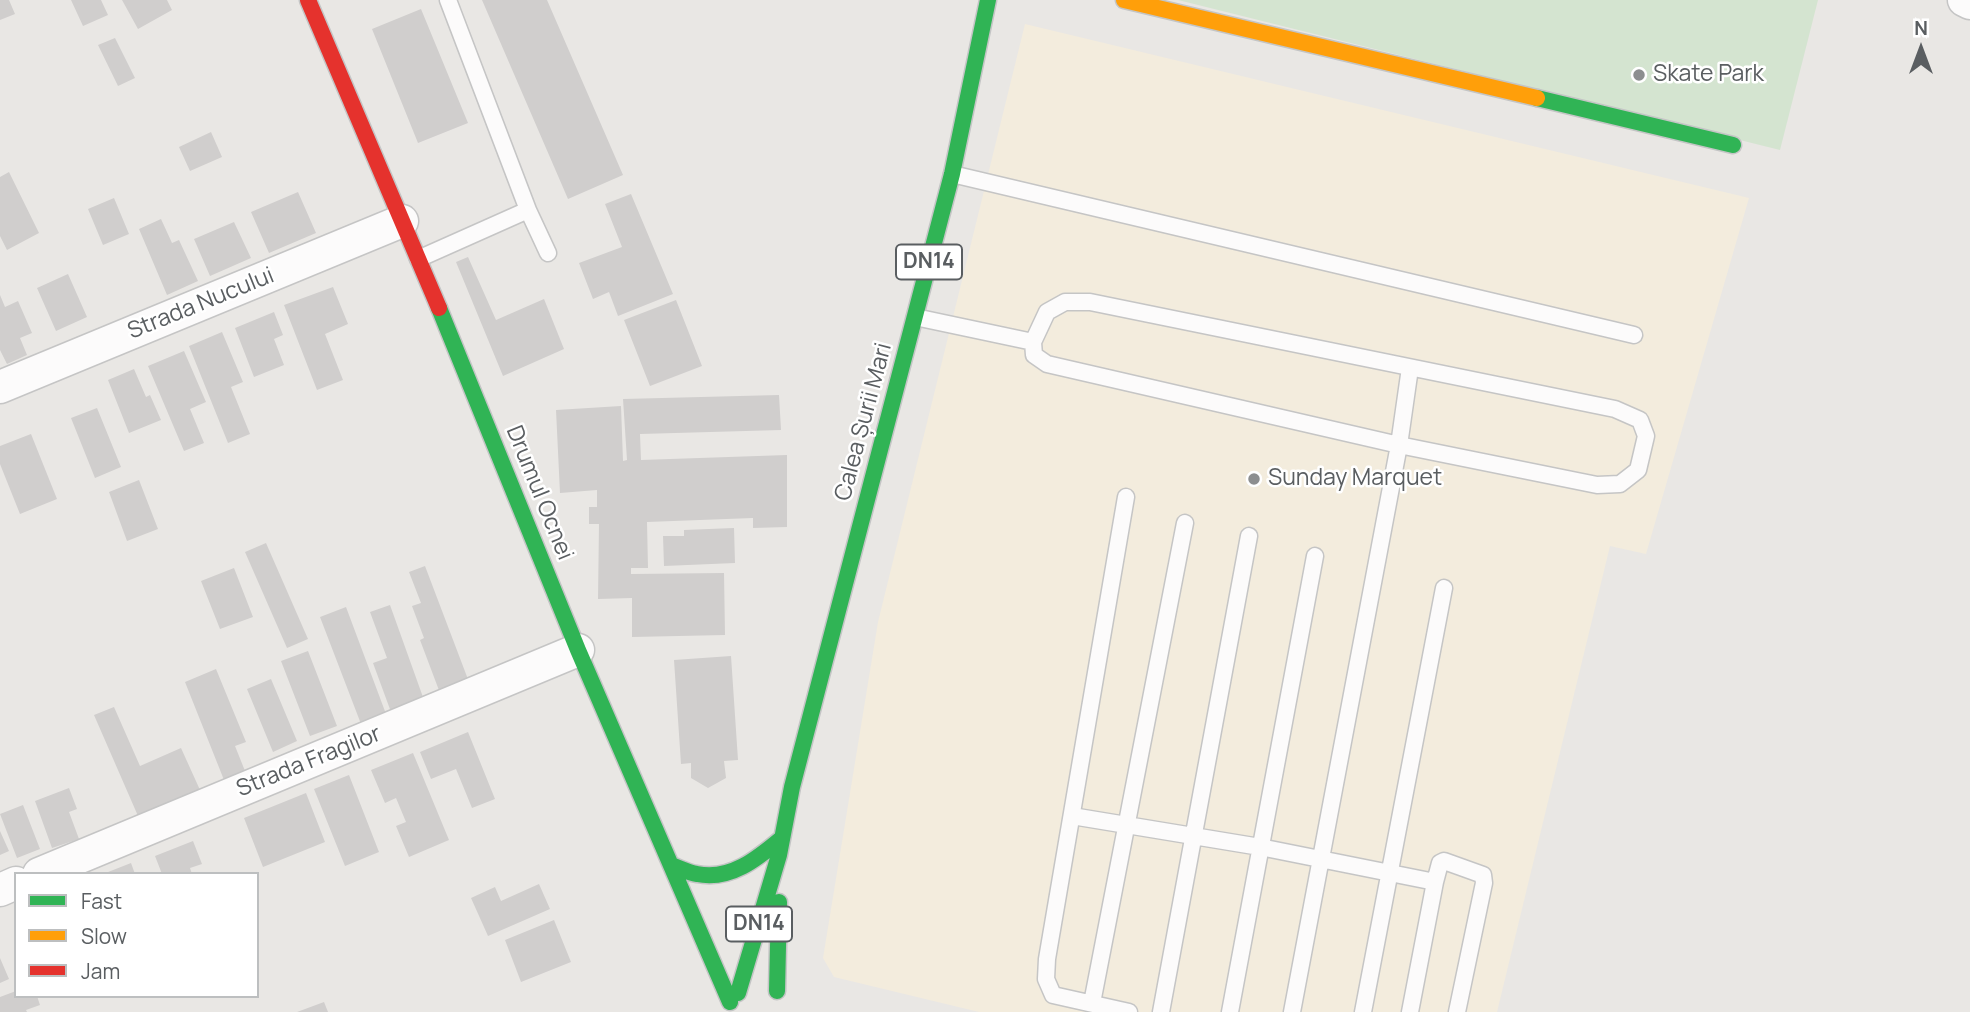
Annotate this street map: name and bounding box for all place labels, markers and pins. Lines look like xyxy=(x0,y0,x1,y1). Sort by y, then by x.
place label: Skate Park xyxy=(1653,61,1764,89)
marker: Skate Park xyxy=(1631,67,1647,83)
place label: Sunday Marquet xyxy=(1268,465,1442,493)
marker: Sunday Marquet xyxy=(1246,471,1262,487)

